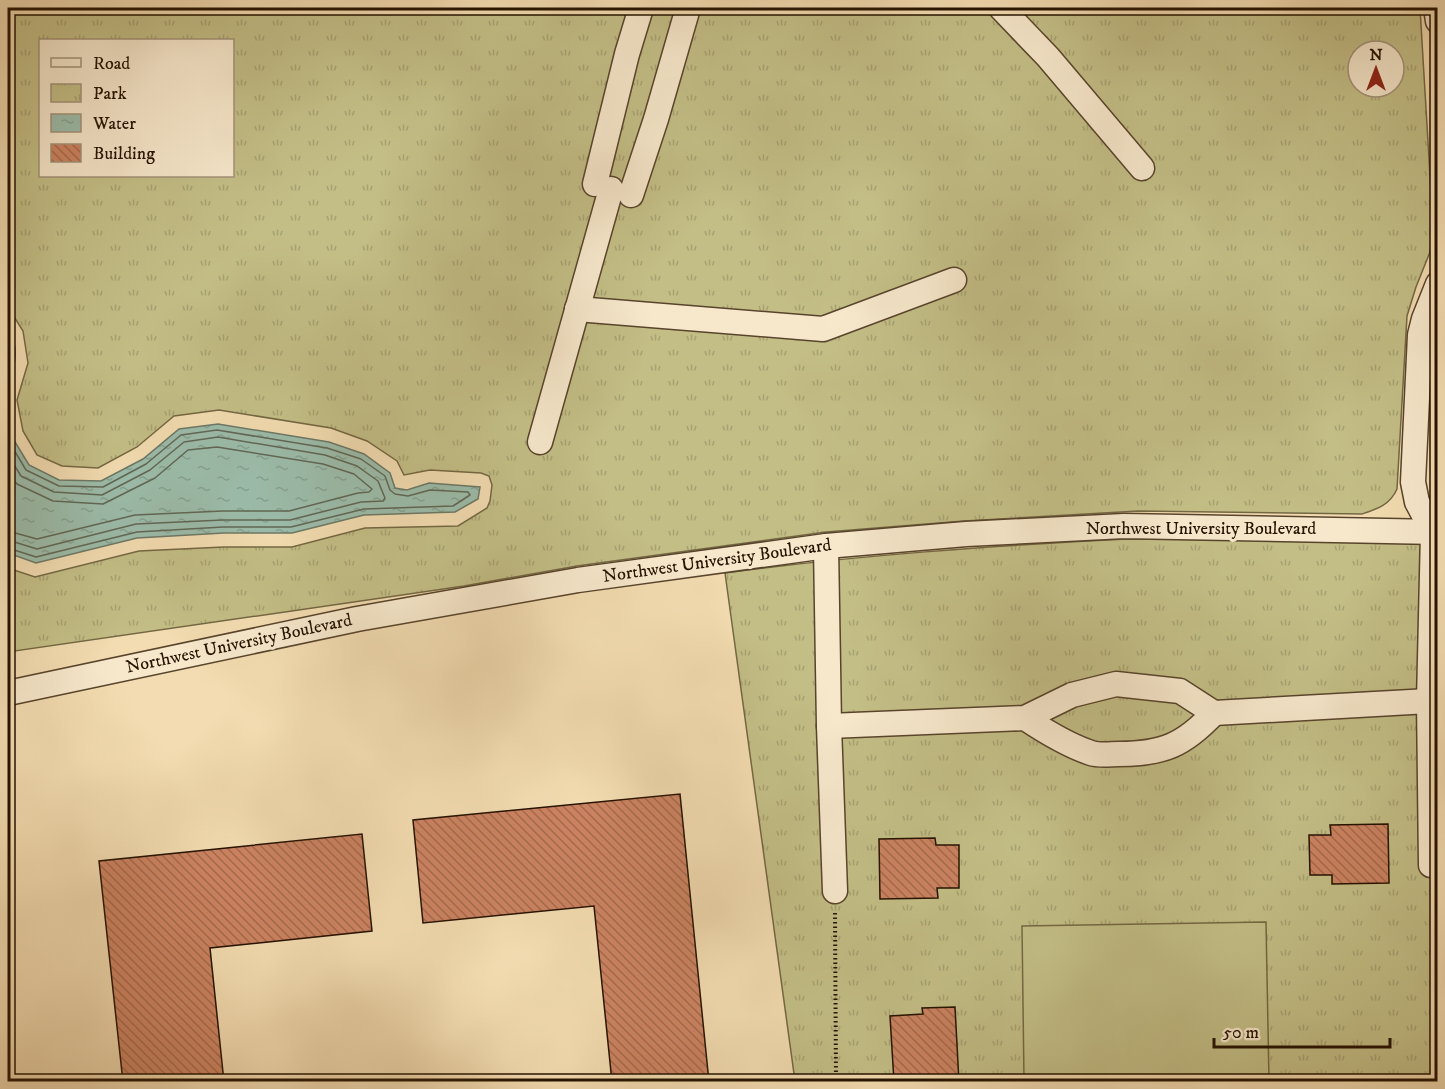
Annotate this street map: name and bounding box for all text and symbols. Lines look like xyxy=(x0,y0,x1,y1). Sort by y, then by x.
legend xyxy=(39,39,234,177)
north arrow xyxy=(1346,39,1406,99)
text: N xyxy=(1369,45,1383,65)
text: Road xyxy=(93,53,130,75)
text: Park xyxy=(93,83,127,105)
text: Water xyxy=(92,113,136,135)
text: Building xyxy=(93,143,155,165)
street label: Northwest University Boulevard xyxy=(1086,518,1316,540)
street label: Northwest University Boulevard xyxy=(601,534,833,588)
street label: Northwest University Boulevard xyxy=(124,609,354,679)
scale bar xyxy=(1214,1011,1390,1049)
text: 50 m xyxy=(1223,1022,1259,1044)

